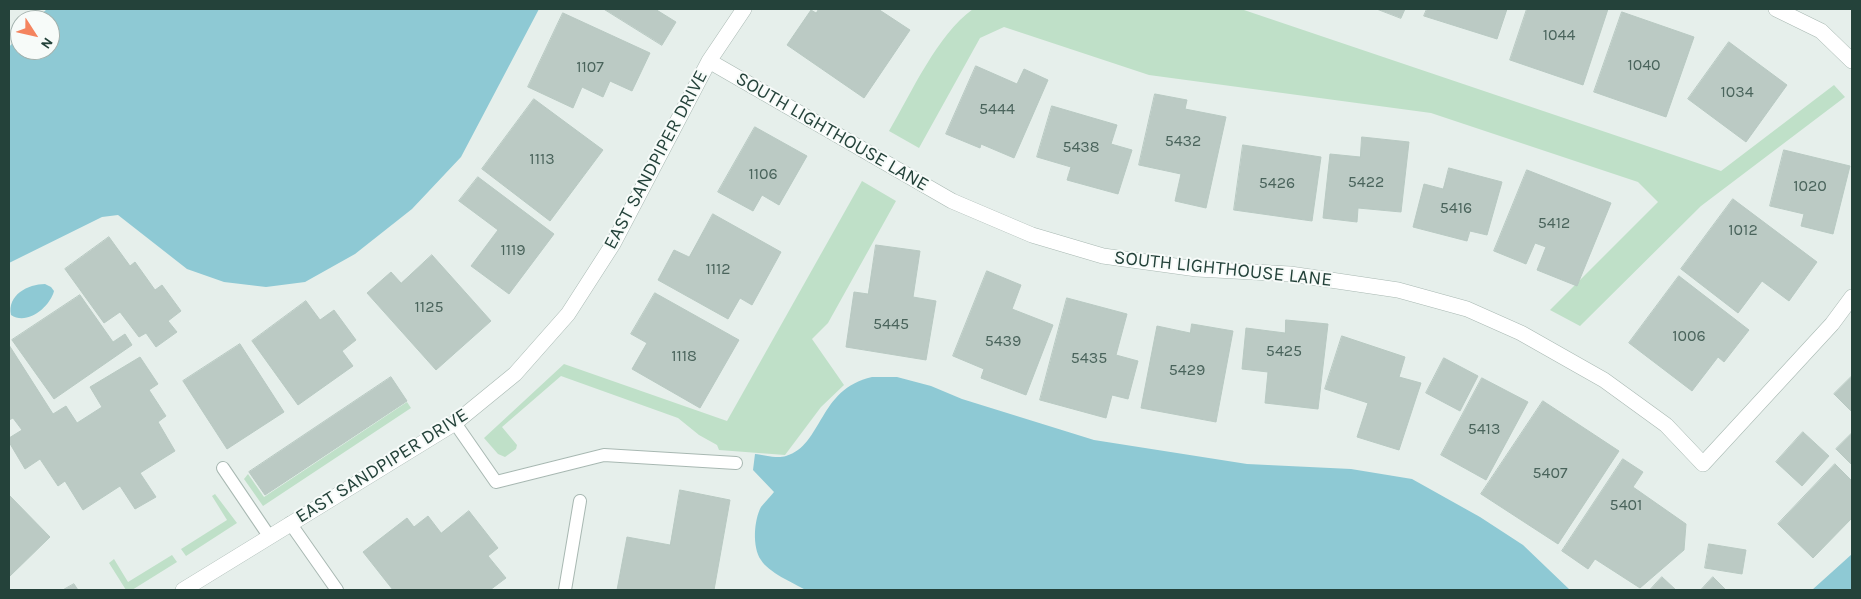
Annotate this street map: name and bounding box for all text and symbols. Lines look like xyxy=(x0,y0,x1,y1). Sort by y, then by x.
north arrow xyxy=(10,10,60,60)
house number: 1044 xyxy=(1543,25,1575,45)
text: N xyxy=(37,34,57,52)
house number: 1040 xyxy=(1627,55,1661,75)
house number: 1107 xyxy=(576,57,604,77)
street label: EAST SANDPIPER DRIVE xyxy=(599,67,713,253)
street label: SOUTH LIGHTHOUSE LANE xyxy=(731,67,933,197)
house number: 1034 xyxy=(1720,82,1754,102)
house number: 5444 xyxy=(979,99,1015,119)
house number: 5432 xyxy=(1165,131,1201,151)
house number: 5438 xyxy=(1062,137,1100,157)
house number: 1113 xyxy=(529,149,555,169)
house number: 1106 xyxy=(748,164,778,184)
house number: 5422 xyxy=(1348,172,1384,192)
house number: 5426 xyxy=(1259,173,1295,193)
house number: 1020 xyxy=(1793,176,1827,196)
house number: 5416 xyxy=(1440,198,1472,218)
house number: 5412 xyxy=(1538,213,1570,233)
house number: 1012 xyxy=(1728,220,1758,240)
house number: 1119 xyxy=(500,240,526,260)
street label: SOUTH LIGHTHOUSE LANE xyxy=(1113,246,1333,292)
house number: 1112 xyxy=(705,259,731,279)
house number: 1125 xyxy=(415,297,443,317)
house number: 5445 xyxy=(873,314,909,334)
house number: 1006 xyxy=(1672,326,1706,346)
house number: 5439 xyxy=(985,331,1021,351)
house number: 5425 xyxy=(1266,341,1302,361)
house number: 1118 xyxy=(671,346,697,366)
house number: 5435 xyxy=(1071,348,1107,368)
house number: 5429 xyxy=(1169,360,1205,380)
street label: EAST SANDPIPER DRIVE xyxy=(292,404,472,528)
house number: 5413 xyxy=(1468,419,1500,439)
house number: 5407 xyxy=(1533,463,1567,483)
house number: 5401 xyxy=(1610,495,1642,515)

